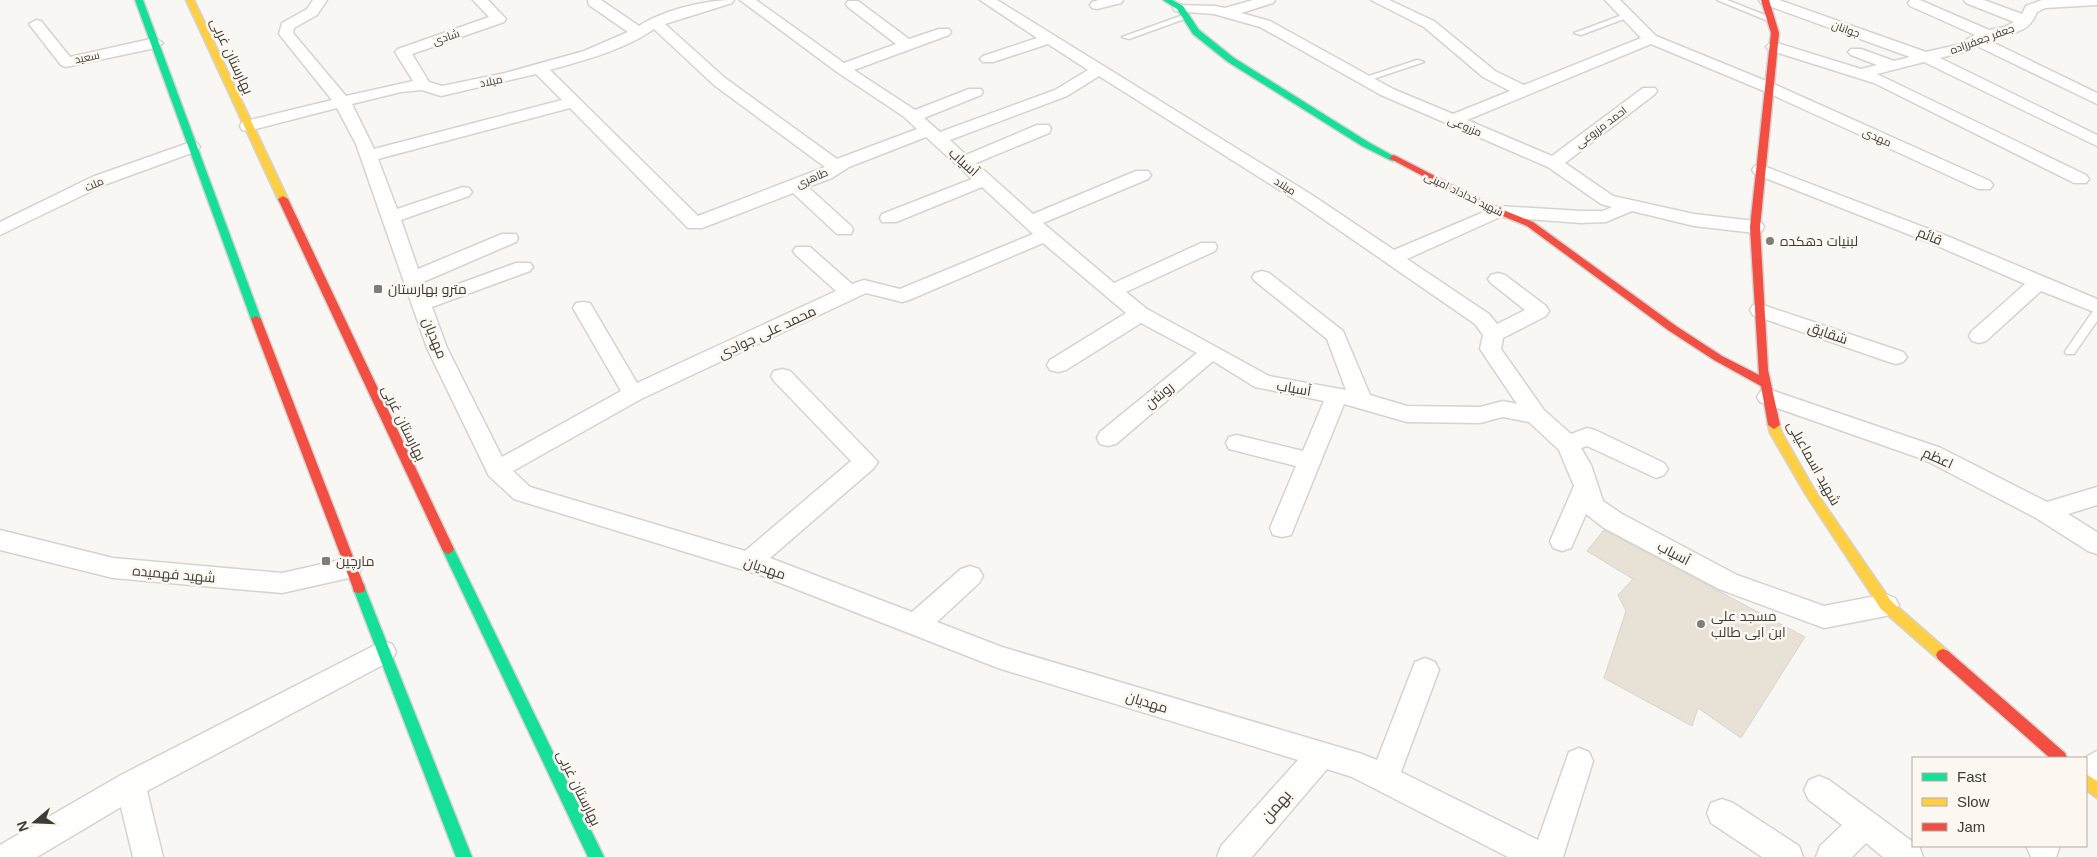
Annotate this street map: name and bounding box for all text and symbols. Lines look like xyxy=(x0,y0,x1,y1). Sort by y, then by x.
street label: بهارستان غربی xyxy=(207,15,257,97)
street label: جوانان xyxy=(1830,18,1862,41)
street label: جعفر جعفرزاده xyxy=(1948,22,2016,57)
street label: شادی xyxy=(431,27,461,48)
street label: سعید xyxy=(73,49,101,65)
street label: میلاد xyxy=(479,73,503,89)
street label: احمد مزروعی xyxy=(1573,104,1630,151)
street label: مزروعی xyxy=(1446,114,1484,139)
street label: مهدی xyxy=(1860,125,1893,150)
street label: آسیاب xyxy=(946,144,982,180)
street label: طاهری xyxy=(794,166,830,191)
street label: شهید خداداد امینی xyxy=(1422,170,1505,219)
street label: ملت xyxy=(83,175,105,193)
street label: میلاد xyxy=(1272,175,1298,197)
street label: قائم xyxy=(1914,224,1945,250)
place label: لبنیات دهکده xyxy=(1780,233,1858,249)
marker: لبنیات دهکده xyxy=(1764,235,1776,247)
place label: مترو بهارستان xyxy=(388,281,467,297)
marker: مترو بهارستان xyxy=(372,283,384,295)
street label: محمد علی جوادی xyxy=(716,302,818,362)
street label: مهدیان xyxy=(420,315,450,361)
street label: شقایق xyxy=(1806,319,1850,348)
street label: آسیاب xyxy=(1276,377,1313,399)
street label: روشن xyxy=(1141,378,1177,412)
street label: بهارستان غربی xyxy=(379,382,429,464)
street label: شهید اسماعیلی xyxy=(1784,418,1844,508)
street label: اعظم xyxy=(1919,444,1956,474)
street label: آسیاب xyxy=(1655,538,1693,568)
place label: مارچین xyxy=(336,553,374,571)
street label: مهدیان xyxy=(742,553,788,583)
marker: مارچین xyxy=(320,555,332,567)
street label: شهید فهمیده xyxy=(132,562,216,586)
place label: مسجد علی ابن ابی طالب xyxy=(1711,608,1786,640)
marker: مسجد علی ابن ابی طالب xyxy=(1695,618,1707,630)
street label: مهدیان xyxy=(1124,688,1170,716)
street label: بهارستان غربی xyxy=(554,747,604,829)
legend xyxy=(1912,757,2087,847)
text: Fast xyxy=(1957,768,1987,785)
street label: بهمن xyxy=(1258,787,1296,827)
text: Slow xyxy=(1957,793,1990,810)
north arrow xyxy=(10,797,60,847)
text: Jam xyxy=(1957,818,1985,835)
text: N xyxy=(13,819,32,834)

